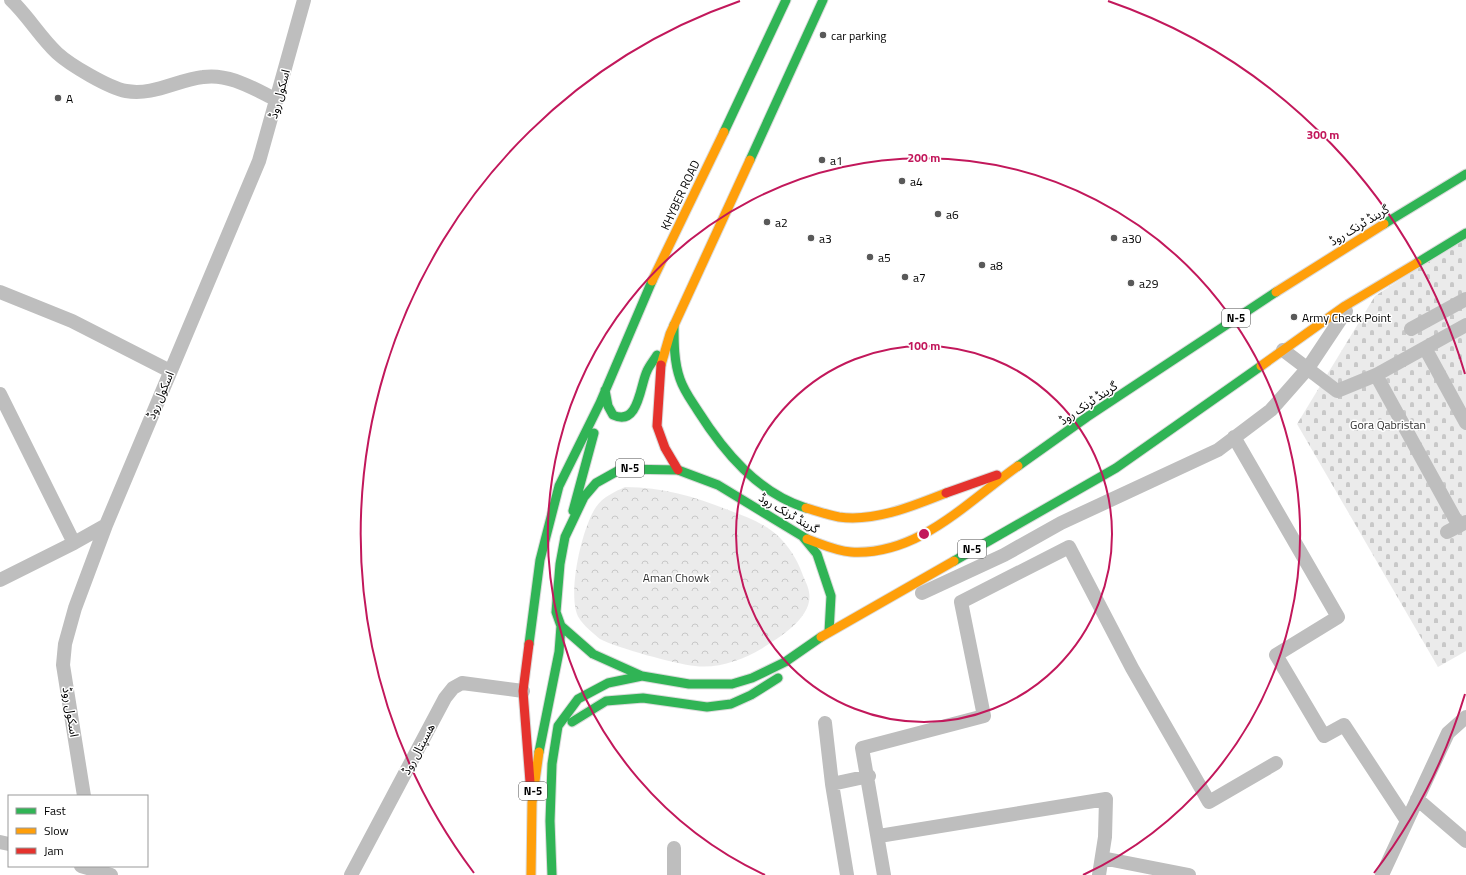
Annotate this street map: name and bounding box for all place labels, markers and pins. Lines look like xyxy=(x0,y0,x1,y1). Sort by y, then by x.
place label: car parking xyxy=(831,26,887,45)
marker: car parking xyxy=(818,30,828,40)
place label: A xyxy=(66,89,73,108)
marker: A xyxy=(53,93,63,103)
place label: a1 xyxy=(830,151,843,170)
marker: a1 xyxy=(817,155,827,165)
place label: a4 xyxy=(910,172,923,191)
marker: a4 xyxy=(897,176,907,186)
place label: a6 xyxy=(946,205,959,224)
marker: a6 xyxy=(933,209,943,219)
place label: a2 xyxy=(775,213,788,232)
marker: a2 xyxy=(762,217,772,227)
place label: a3 xyxy=(819,229,832,248)
place label: a30 xyxy=(1122,229,1142,248)
marker: a3 xyxy=(806,233,816,243)
marker: a30 xyxy=(1109,233,1119,243)
place label: a5 xyxy=(878,248,891,267)
marker: a5 xyxy=(865,252,875,262)
place label: a8 xyxy=(990,256,1003,275)
marker: a8 xyxy=(977,260,987,270)
place label: a7 xyxy=(913,268,926,287)
marker: a7 xyxy=(900,272,910,282)
place label: a29 xyxy=(1139,274,1159,293)
marker: a29 xyxy=(1126,278,1136,288)
place label: Army Check Point xyxy=(1302,308,1392,327)
marker: Army Check Point xyxy=(1289,312,1299,322)
centre of rings xyxy=(917,527,931,541)

